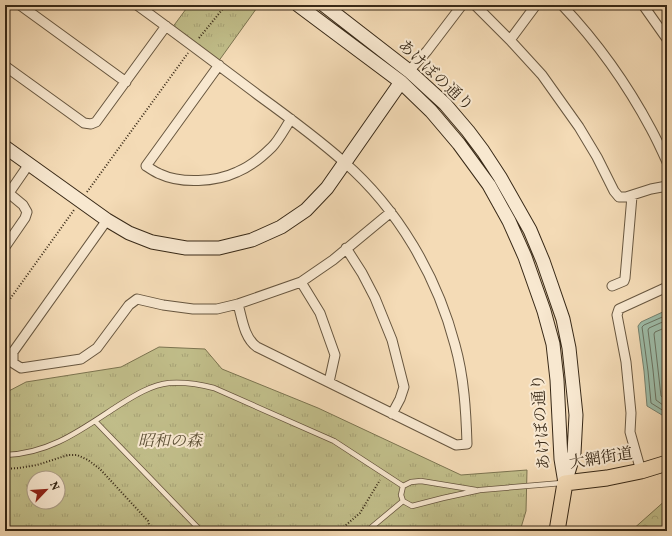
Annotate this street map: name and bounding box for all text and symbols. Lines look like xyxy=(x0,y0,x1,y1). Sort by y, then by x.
street label: あけぼの通り xyxy=(392,35,478,117)
street label: あけぼの通り xyxy=(528,373,556,471)
park label: 昭和の森 xyxy=(138,431,204,453)
street label: 大網街道 xyxy=(568,443,634,475)
north arrow xyxy=(26,470,66,510)
text: N xyxy=(45,480,62,493)

